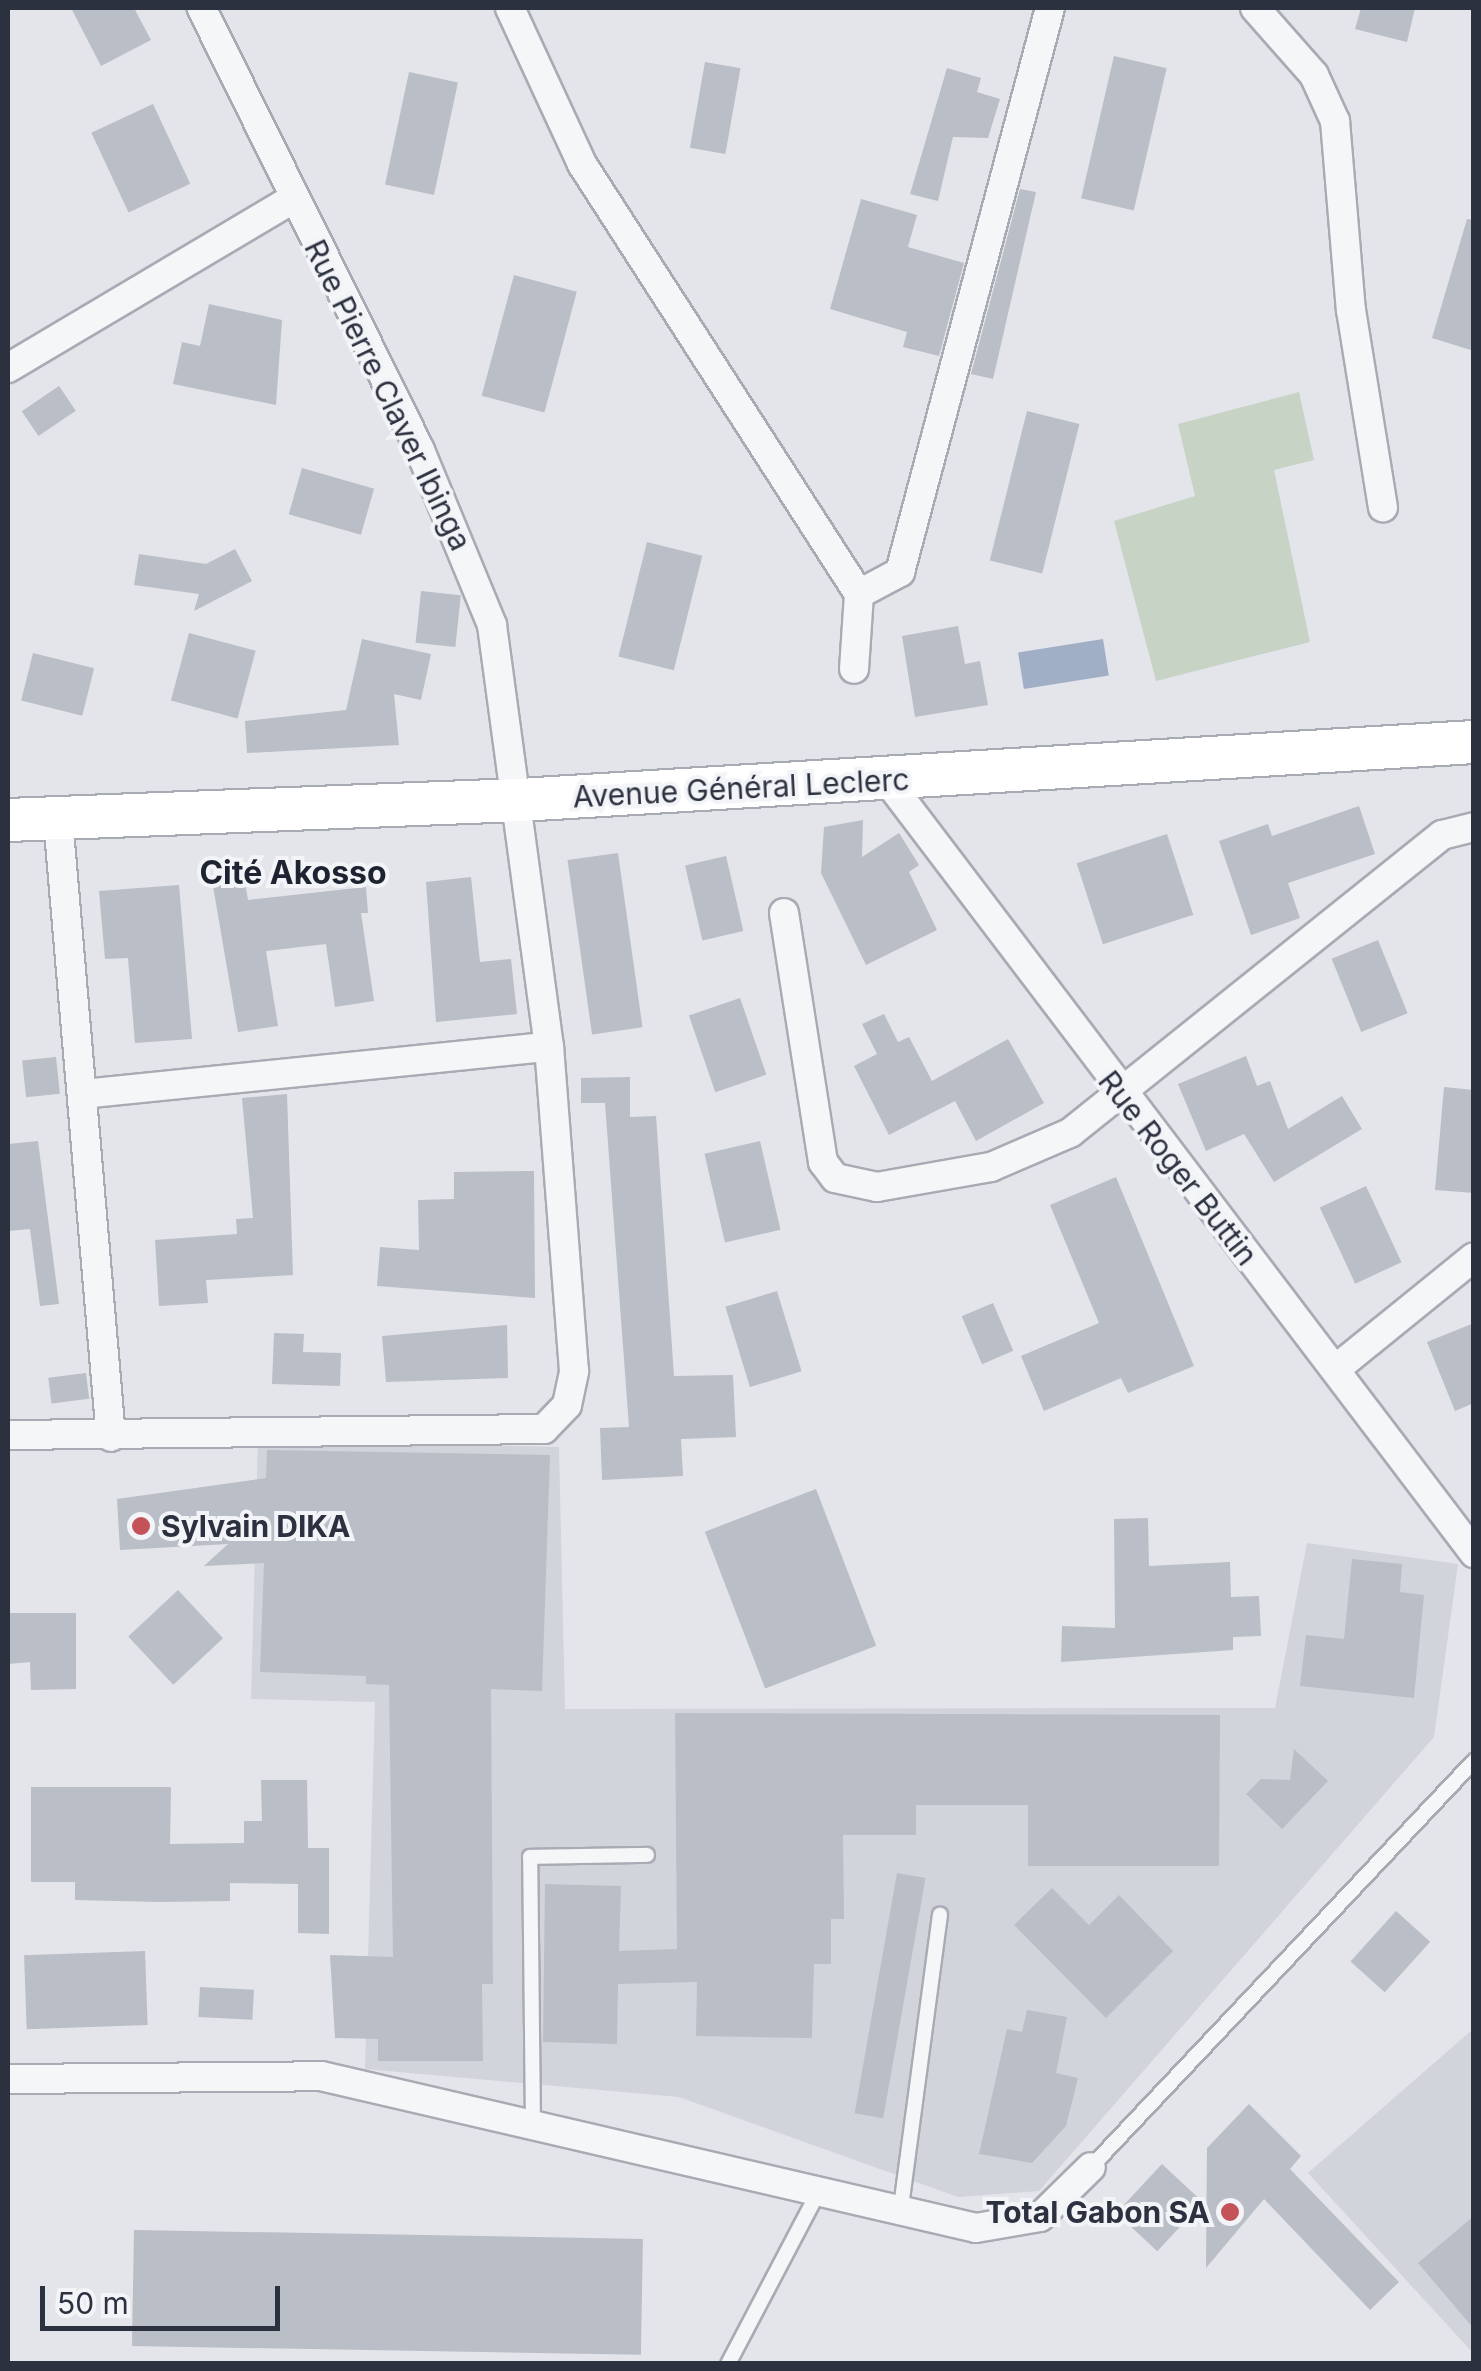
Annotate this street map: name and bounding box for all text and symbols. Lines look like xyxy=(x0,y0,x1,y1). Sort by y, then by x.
street label: Rue Pierre Claver Ibinga xyxy=(297,234,479,556)
street label: Avenue Général Leclerc xyxy=(572,761,910,815)
district label: Cité Akosso xyxy=(199,854,387,892)
street label: Rue Roger Buttin xyxy=(1091,1064,1265,1272)
place label: Sylvain DIKA xyxy=(161,1508,350,1544)
marker: Sylvain DIKA xyxy=(130,1515,152,1537)
place label: Total Gabon SA xyxy=(986,2194,1210,2230)
marker: Total Gabon SA xyxy=(1219,2201,1241,2223)
scale bar xyxy=(45,2266,285,2328)
text: 50 m xyxy=(57,2285,129,2321)

